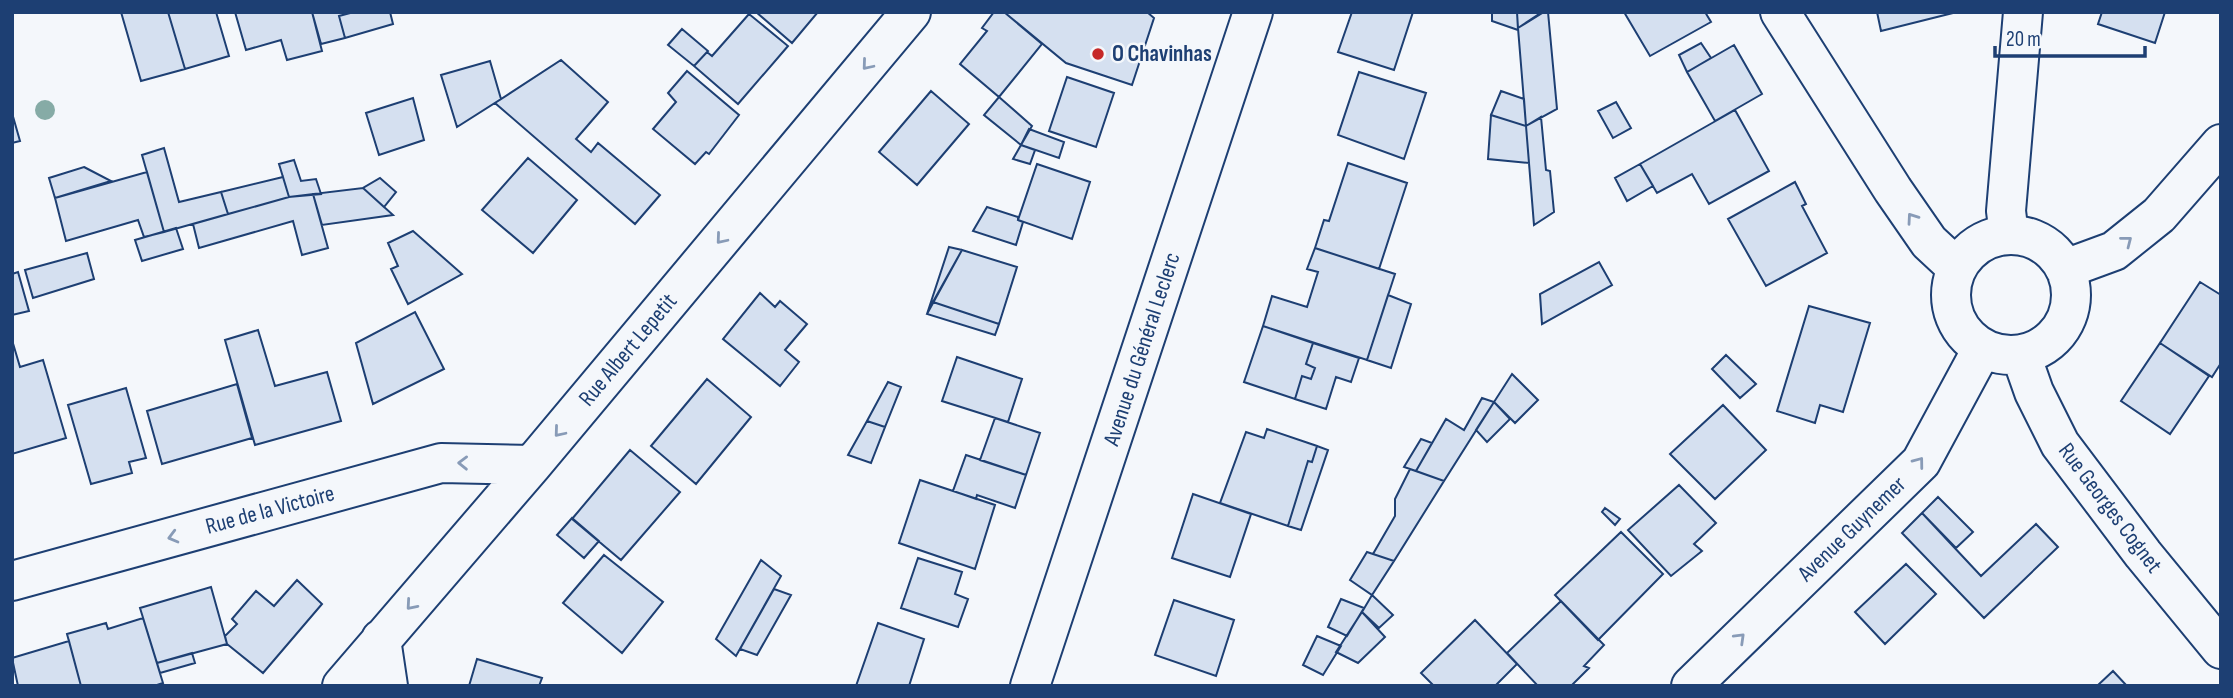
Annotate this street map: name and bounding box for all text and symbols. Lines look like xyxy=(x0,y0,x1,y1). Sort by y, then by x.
scale bar xyxy=(1995,14,2146,58)
text: 20 m xyxy=(2006,27,2041,52)
place label: O Chavinhas xyxy=(1112,40,1212,68)
marker: O Chavinhas xyxy=(1090,46,1106,62)
one-way arrow xyxy=(863,56,875,69)
one-way arrow xyxy=(1908,213,1920,226)
one-way arrow xyxy=(717,231,729,244)
one-way arrow xyxy=(2118,237,2131,249)
street label: Avenue du Général Leclerc xyxy=(1097,249,1186,450)
street label: Rue Albert Lepetit xyxy=(573,288,683,412)
one-way arrow xyxy=(555,424,567,437)
street label: Rue Georges Cognet xyxy=(2052,438,2168,578)
one-way arrow xyxy=(458,456,469,471)
one-way arrow xyxy=(1911,457,1924,469)
street label: Avenue Guynemer xyxy=(1791,470,1912,588)
street label: Rue de la Victoire xyxy=(203,479,337,541)
one-way arrow xyxy=(167,529,179,543)
one-way arrow xyxy=(407,596,419,609)
one-way arrow xyxy=(1732,634,1745,647)

